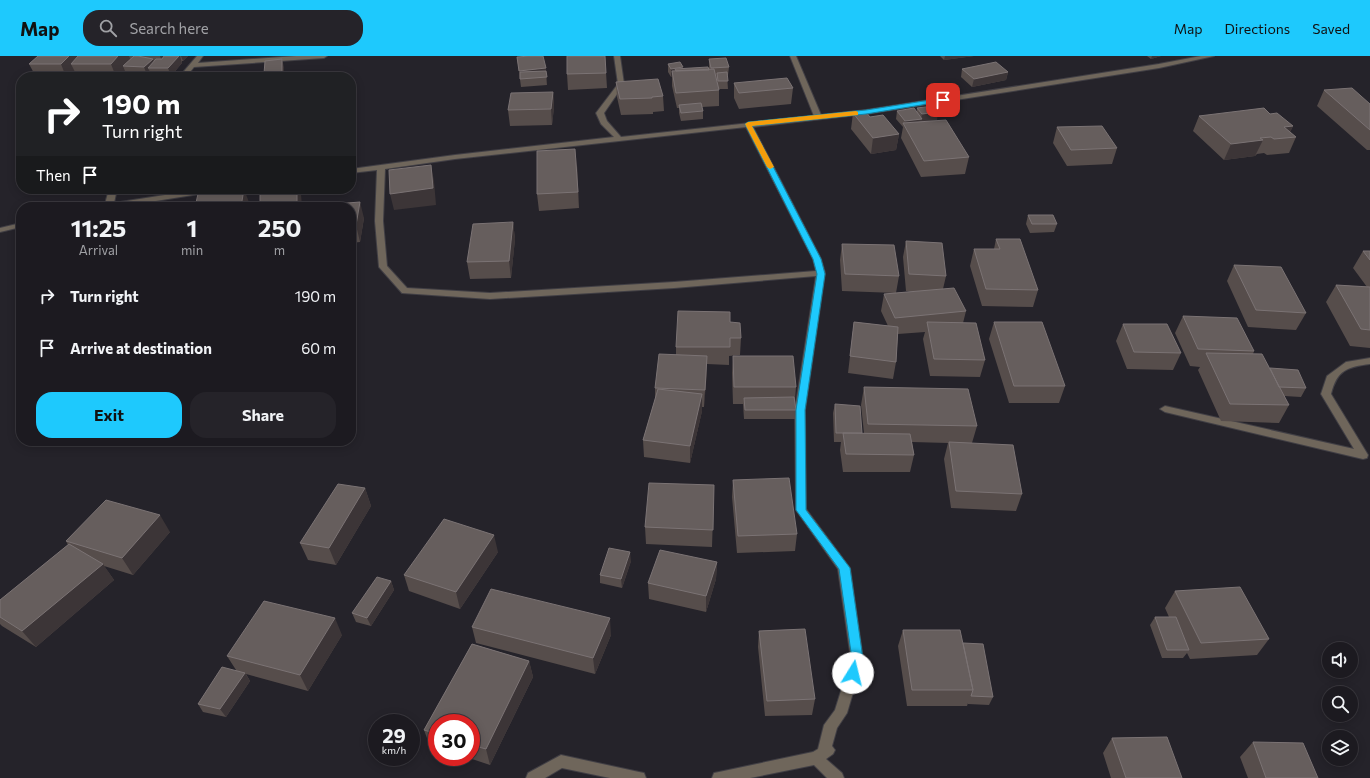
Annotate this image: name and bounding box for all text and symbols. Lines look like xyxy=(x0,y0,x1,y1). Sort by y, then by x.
search box xyxy=(83,10,363,46)
text: Map xyxy=(20,17,59,40)
icon: search xyxy=(97,17,119,39)
text: Search here xyxy=(129,19,209,37)
text: Map xyxy=(1174,20,1203,37)
text: Directions xyxy=(1225,20,1290,37)
text: Saved xyxy=(1312,20,1350,37)
pin xyxy=(926,83,960,117)
text: 190 m xyxy=(102,86,180,120)
icon: right xyxy=(36,88,88,140)
icon: arrive xyxy=(932,89,954,111)
text: Turn right xyxy=(102,120,182,142)
icon: arrive xyxy=(79,164,101,186)
text: Then xyxy=(36,166,71,184)
text: 11:25 xyxy=(71,213,126,242)
text: 1 xyxy=(187,213,197,242)
text: 250 xyxy=(258,213,301,242)
text: Arrival xyxy=(79,242,118,258)
text: min xyxy=(181,242,203,258)
text: m xyxy=(274,242,285,258)
icon: right xyxy=(36,285,58,307)
text: Turn right xyxy=(70,287,139,305)
text: 190 m xyxy=(295,287,336,305)
icon: arrive xyxy=(36,337,58,359)
text: Arrive at destination xyxy=(70,339,212,357)
text: 60 m xyxy=(301,339,336,357)
button: Exit xyxy=(36,392,182,438)
button: Share xyxy=(190,392,336,438)
map controls xyxy=(1322,642,1358,766)
button: sound xyxy=(1322,642,1358,678)
position arrow xyxy=(832,652,874,694)
button: search xyxy=(1322,686,1358,722)
speed limit sign: 30 xyxy=(428,714,480,766)
text: 29 xyxy=(382,723,406,747)
button: layers xyxy=(1322,730,1358,766)
text: km/h xyxy=(382,744,406,756)

